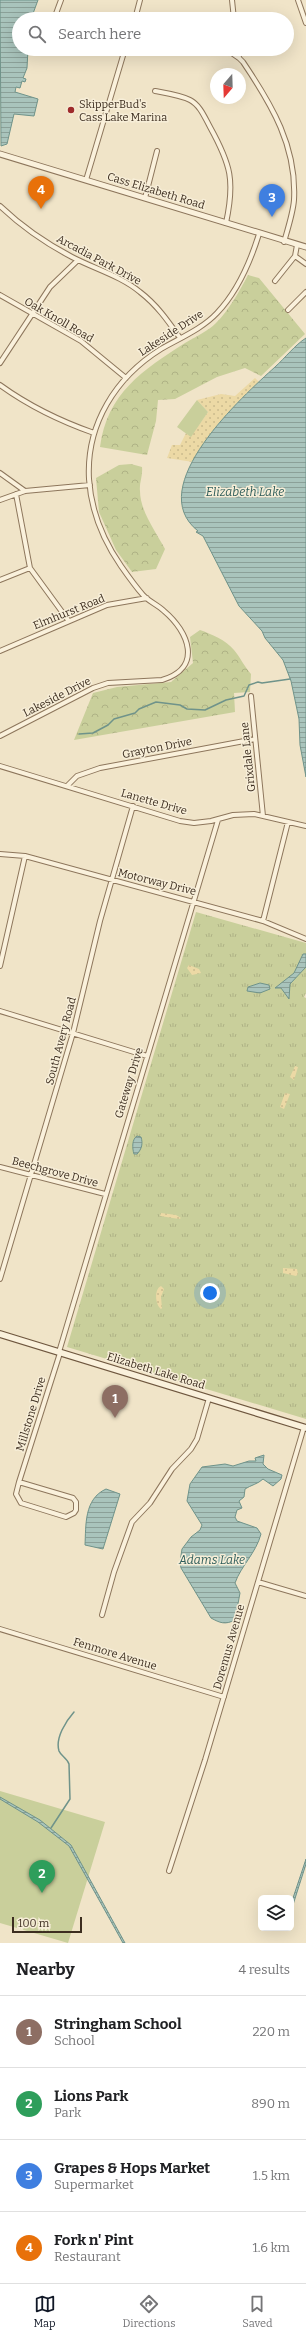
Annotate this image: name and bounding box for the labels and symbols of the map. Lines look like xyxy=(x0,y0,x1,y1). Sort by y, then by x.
north arrow xyxy=(210,68,246,104)
place label: SkipperBud's Cass Lake Marina xyxy=(79,98,167,124)
marker: SkipperBud's Cass Lake Marina xyxy=(66,105,76,115)
street label: Cass Elizabeth Road xyxy=(106,170,207,212)
pin: 4 xyxy=(28,176,54,209)
pin: 3 xyxy=(259,184,285,217)
street label: Arcadia Park Drive xyxy=(54,232,144,288)
street label: Oak Knoll Road xyxy=(22,295,96,345)
street label: Lakeside Drive xyxy=(136,307,206,359)
water label: Elizabeth Lake xyxy=(206,485,284,499)
street label: Elmhurst Road xyxy=(31,592,107,632)
street label: Lakeside Drive xyxy=(21,674,93,720)
street label: Grixdale Lane xyxy=(238,721,258,793)
street label: Grayton Drive xyxy=(121,735,193,761)
street label: Lanette Drive xyxy=(119,786,189,818)
street label: Motorway Drive xyxy=(116,866,198,898)
street label: South Avery Road xyxy=(43,995,79,1086)
street label: Gateway Drive xyxy=(112,1046,146,1120)
street label: Beechgrove Drive xyxy=(10,1154,100,1190)
your location xyxy=(200,1283,220,1303)
street label: Elizabeth Lake Road xyxy=(105,1350,207,1392)
street label: Millstone Drive xyxy=(14,1375,48,1453)
pin: 1 xyxy=(102,1385,128,1418)
water label: Adams Lake xyxy=(178,1553,245,1567)
street label: Doremus Avenue xyxy=(211,1603,247,1691)
street label: Fenmore Avenue xyxy=(72,1635,158,1673)
pin: 2 xyxy=(29,1860,55,1893)
scale bar xyxy=(12,1915,82,1934)

